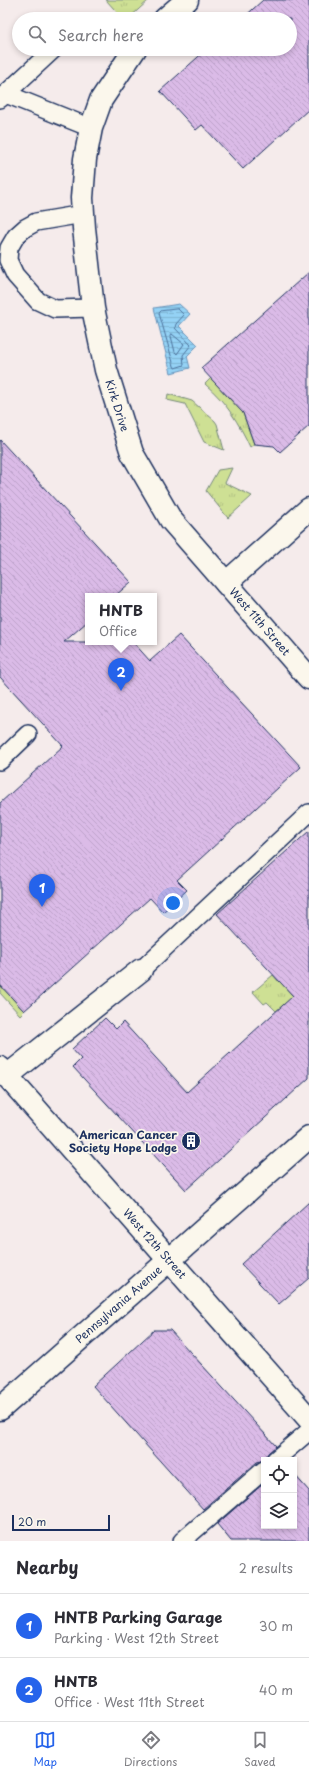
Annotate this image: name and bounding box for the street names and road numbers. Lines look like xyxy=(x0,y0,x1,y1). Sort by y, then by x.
street label: Kirk Drive xyxy=(102,377,134,434)
street label: West 11th Street xyxy=(226,584,295,659)
street label: West 12th Street xyxy=(119,1204,191,1283)
street label: Pennsylvania Avenue xyxy=(71,1261,165,1347)

